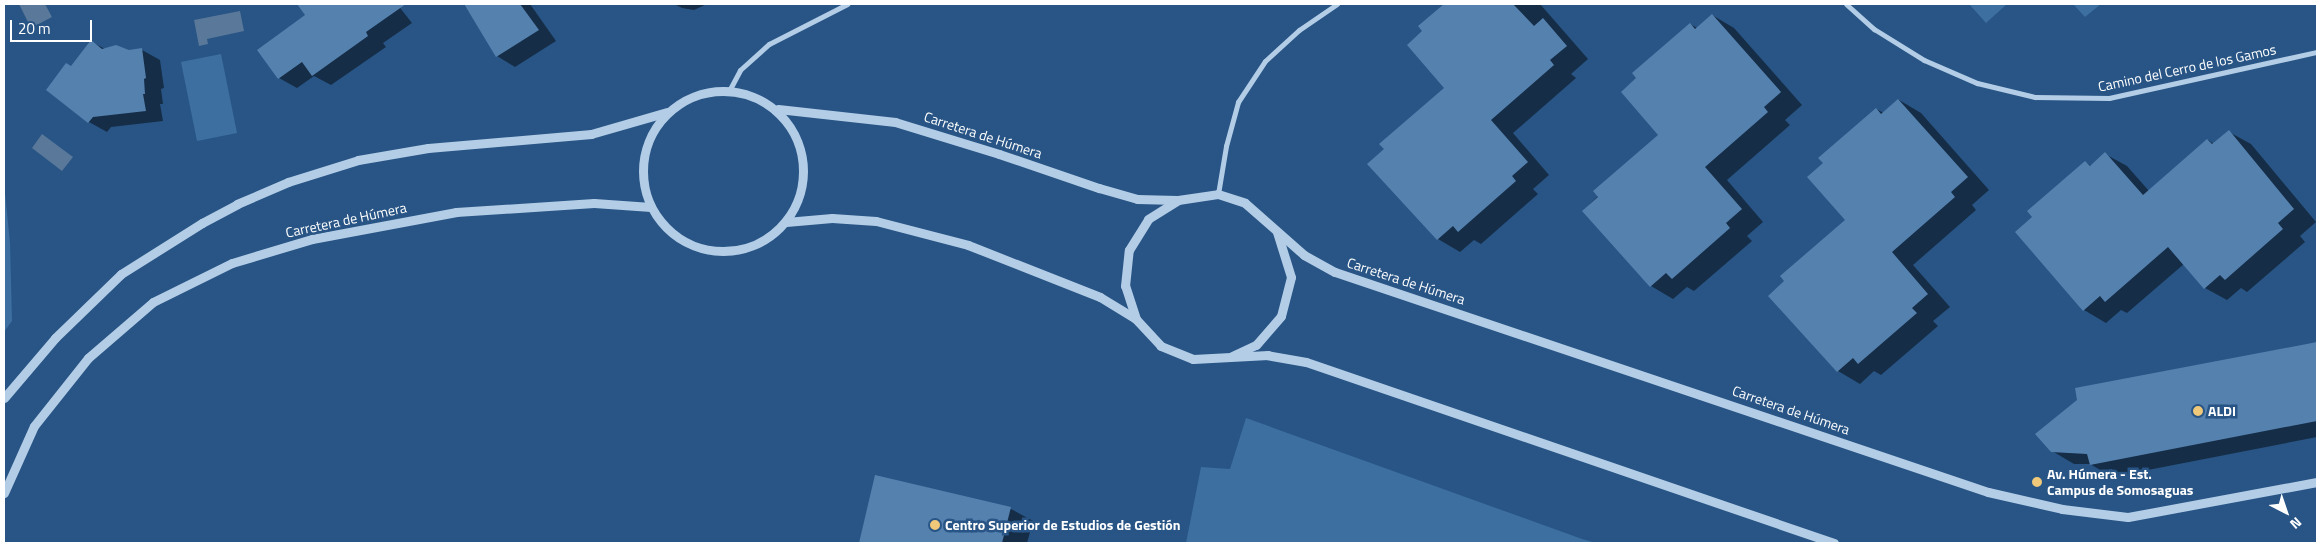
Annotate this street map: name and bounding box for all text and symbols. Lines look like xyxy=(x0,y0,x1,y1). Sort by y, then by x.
scale bar xyxy=(12,10,95,42)
text: 20 m xyxy=(18,17,51,40)
street label: Camino del Cerro de los Gamos xyxy=(2096,41,2278,95)
street label: Carretera de Húmera xyxy=(922,108,1044,162)
street label: Carretera de Húmera xyxy=(284,199,408,241)
street label: Carretera de Húmera xyxy=(1345,254,1467,308)
street label: Carretera de Húmera xyxy=(1730,382,1852,438)
place label: ALDI xyxy=(2208,403,2236,419)
marker: ALDI xyxy=(2192,405,2204,417)
place label: Av. Húmera - Est. Campus de Somosaguas xyxy=(2047,466,2193,498)
marker: Av. Húmera - Est. Campus de Somosaguas xyxy=(2031,476,2043,488)
north arrow xyxy=(2261,487,2311,537)
text: N xyxy=(2286,513,2307,535)
place label: Centro Superior de Estudios de Gestión xyxy=(945,517,1181,533)
marker: Centro Superior de Estudios de Gestión xyxy=(929,519,941,531)

